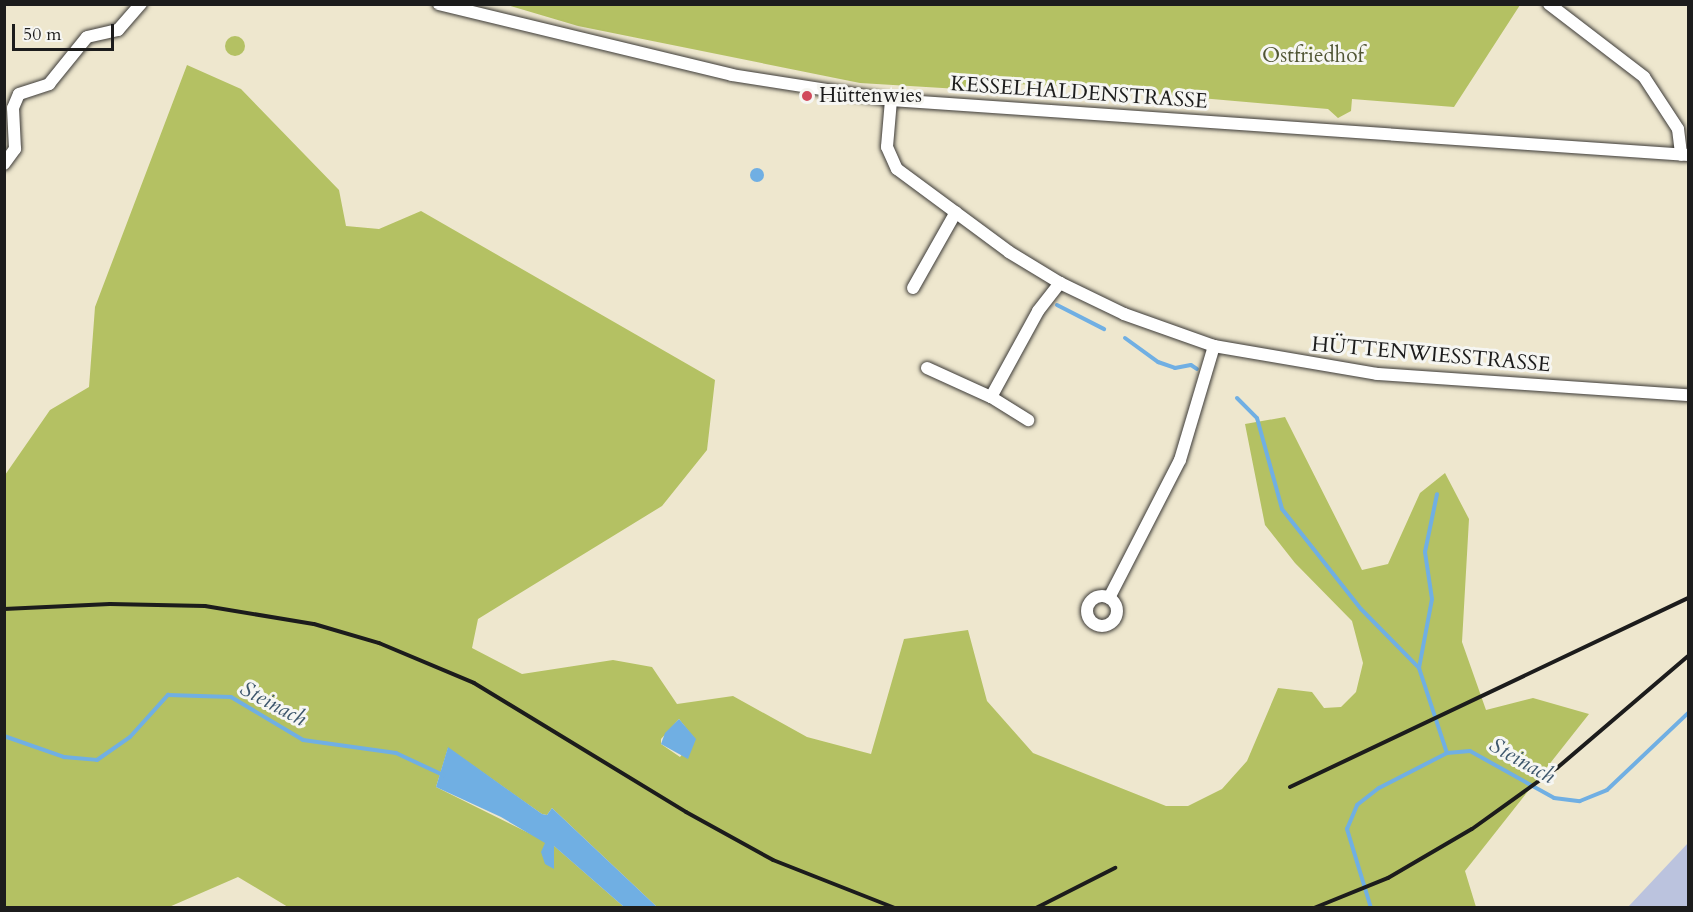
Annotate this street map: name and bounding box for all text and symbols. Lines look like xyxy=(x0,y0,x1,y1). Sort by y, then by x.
scale bar xyxy=(15,12,117,50)
text: 50 m xyxy=(23,22,62,47)
park label: Ostfriedhof xyxy=(1262,43,1364,69)
street label: KESSELHALDENSTRASSE xyxy=(950,71,1208,115)
place label: Hüttenwies xyxy=(819,83,922,109)
marker: Hüttenwies xyxy=(800,89,814,103)
street label: HÜTTENWIESSTRASSE xyxy=(1311,332,1551,378)
water label: Steinach xyxy=(235,676,311,732)
water label: Steinach xyxy=(1484,732,1560,790)

